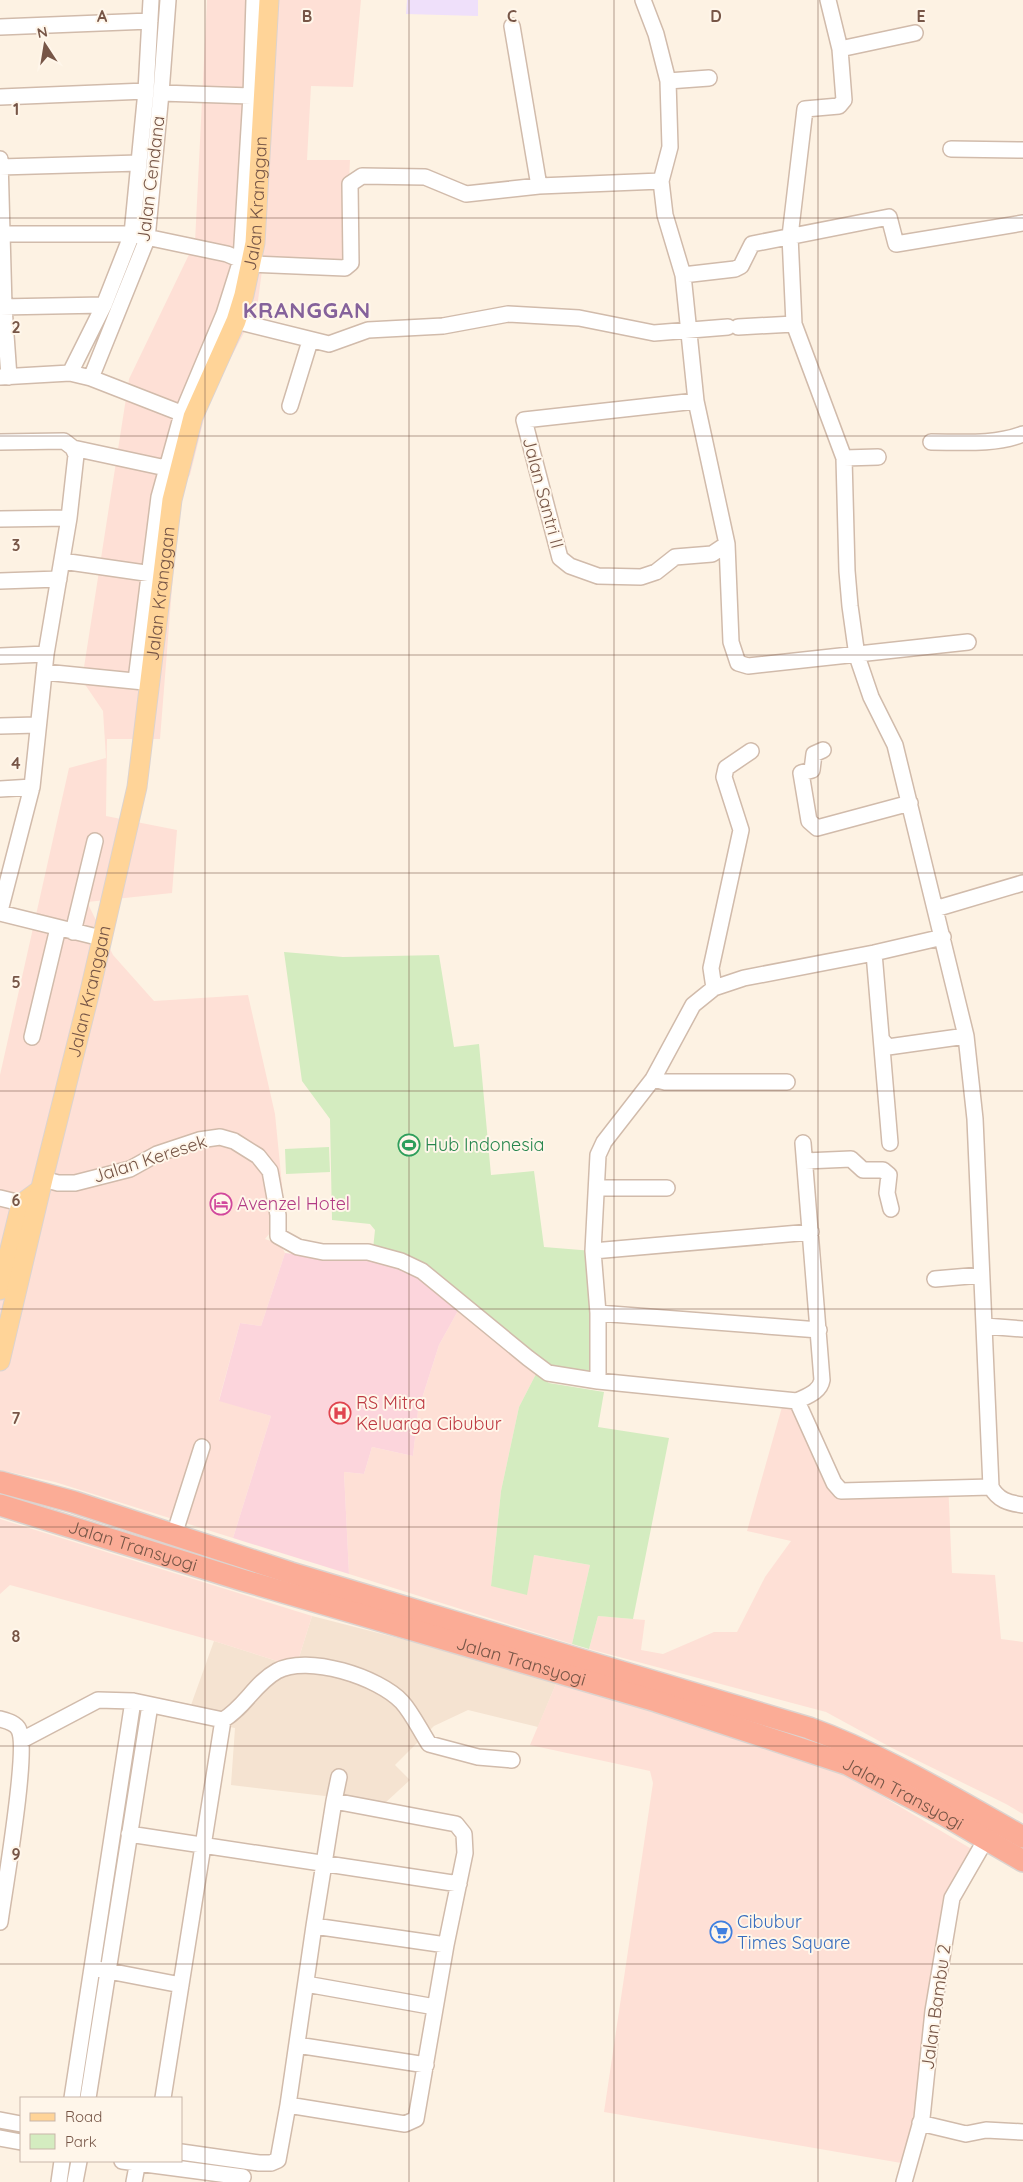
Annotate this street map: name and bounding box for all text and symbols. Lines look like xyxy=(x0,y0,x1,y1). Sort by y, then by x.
text: A xyxy=(97,6,108,26)
text: B xyxy=(302,6,312,26)
text: C xyxy=(507,6,517,26)
text: D xyxy=(710,6,722,26)
text: E xyxy=(916,6,926,26)
north arrow xyxy=(20,20,70,70)
text: N xyxy=(35,22,49,42)
text: 1 xyxy=(13,99,19,119)
street label: Jalan Cendana xyxy=(131,114,170,243)
street label: Jalan Kranggan xyxy=(237,135,272,273)
district label: KRANGGAN xyxy=(243,296,371,324)
text: 2 xyxy=(11,317,21,337)
street label: Jalan Santri II xyxy=(518,435,569,551)
street label: Jalan Kranggan xyxy=(140,525,180,662)
text: 3 xyxy=(12,535,20,555)
text: 4 xyxy=(11,753,21,773)
street label: Jalan Kranggan xyxy=(62,923,116,1060)
text: 5 xyxy=(11,972,21,992)
street label: Jalan Keresek xyxy=(90,1129,210,1188)
sports icon: Hub Indonesia xyxy=(397,1133,421,1157)
place label: Hub Indonesia xyxy=(425,1133,544,1156)
text: 6 xyxy=(12,1190,21,1210)
hotel icon: Avenzel Hotel xyxy=(209,1192,233,1216)
place label: Avenzel Hotel xyxy=(237,1192,350,1215)
place label: RS Mitra Keluarga Cibubur xyxy=(356,1391,502,1435)
hospital icon: RS Mitra Keluarga Cibubur xyxy=(328,1401,352,1425)
text: 7 xyxy=(12,1408,21,1428)
street label: Jalan Transyogi xyxy=(66,1515,200,1576)
text: 8 xyxy=(12,1626,21,1646)
street label: Jalan Transyogi xyxy=(454,1631,589,1691)
street label: Jalan Transyogi xyxy=(839,1752,968,1835)
text: 9 xyxy=(11,1844,21,1864)
place label: Cibubur Times Square xyxy=(737,1910,851,1954)
supermarket icon: Cibubur Times Square xyxy=(709,1920,733,1944)
street label: Jalan Bambu 2 xyxy=(915,1943,956,2071)
legend xyxy=(20,2097,182,2162)
text: Road xyxy=(65,2107,102,2126)
text: Park xyxy=(65,2132,97,2151)

